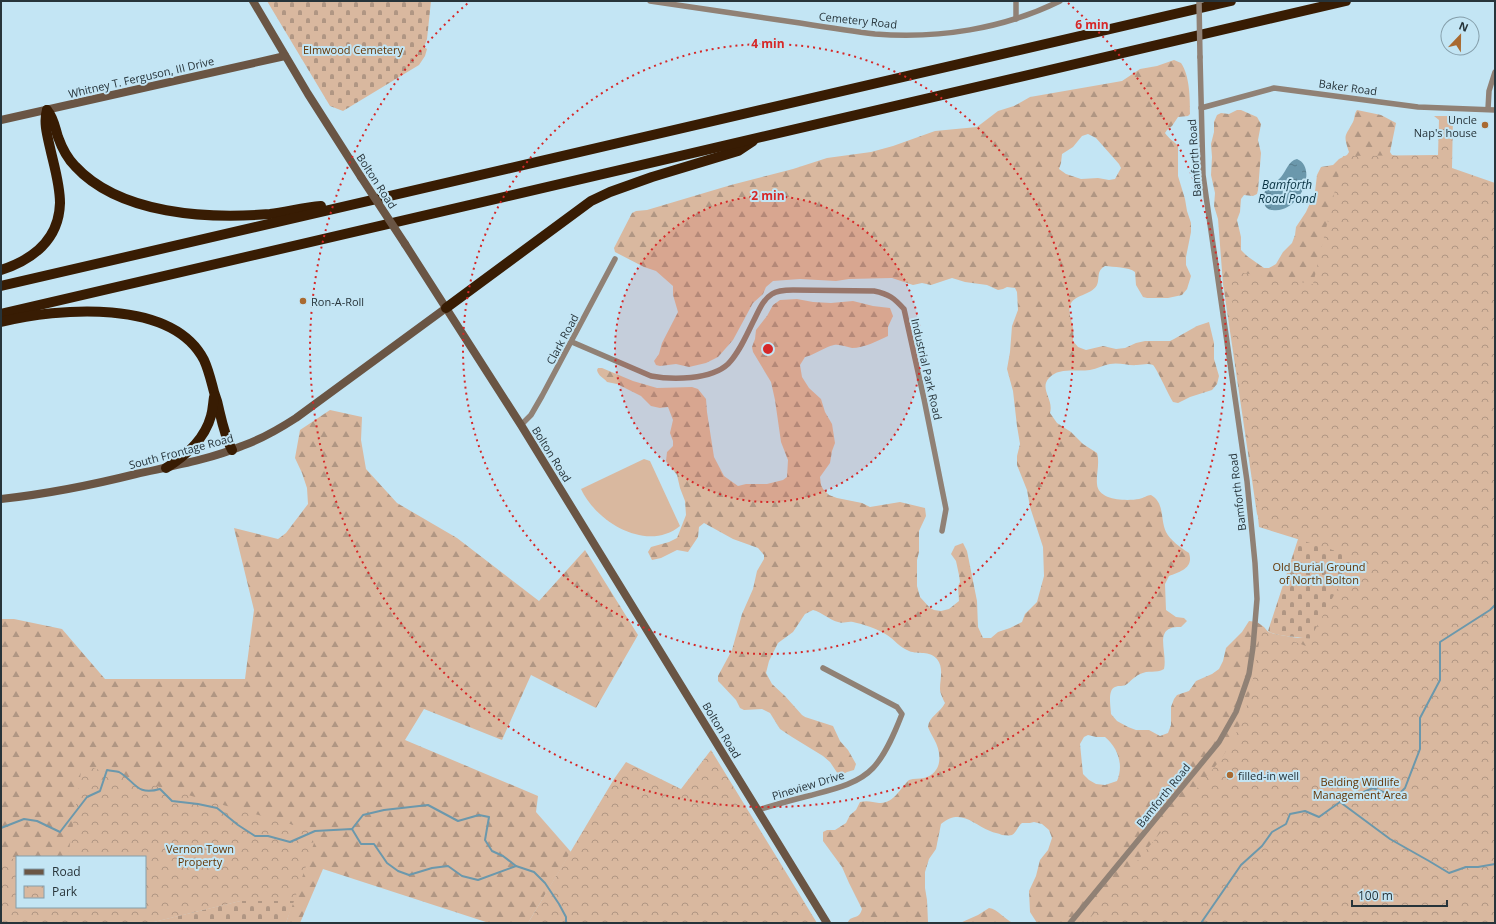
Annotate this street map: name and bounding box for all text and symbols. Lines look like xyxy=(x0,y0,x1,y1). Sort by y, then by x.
street label: Cemetery Road xyxy=(818,8,898,32)
text: 6 min xyxy=(1075,16,1109,33)
north arrow xyxy=(1440,16,1480,56)
text: N xyxy=(1457,18,1471,35)
text: 4 min xyxy=(751,35,785,52)
park label: Elmwood Cemetery xyxy=(303,42,403,57)
street label: Whitney T. Ferguson, III Drive xyxy=(67,53,215,101)
street label: Baker Road xyxy=(1318,75,1378,99)
place label: Uncle Nap's house xyxy=(1414,112,1477,140)
street label: Bamforth Road xyxy=(1184,119,1204,197)
marker: Uncle Nap's house xyxy=(1480,120,1490,130)
street label: Bolton Road xyxy=(354,151,400,211)
water label: Bamforth Road Pond xyxy=(1258,176,1317,207)
text: 2 min xyxy=(751,187,785,204)
place label: Ron-A-Roll xyxy=(311,294,364,309)
marker: Ron-A-Roll xyxy=(298,296,308,306)
street label: Clark Road xyxy=(542,311,582,367)
street label: Industrial Park Road xyxy=(908,317,946,421)
centre of rings xyxy=(761,342,775,356)
street label: Bolton Road xyxy=(529,423,575,485)
street label: South Frontage Road xyxy=(127,430,235,472)
street label: Bamforth Road xyxy=(1225,452,1249,532)
park label: Old Burial Ground of North Bolton xyxy=(1272,559,1366,587)
street label: Bolton Road xyxy=(699,699,745,761)
street label: Bamforth Road xyxy=(1133,760,1193,830)
street label: Pineview Drive xyxy=(770,767,846,803)
place label: filled-in well xyxy=(1238,768,1299,783)
marker: filled-in well xyxy=(1225,770,1235,780)
park label: Belding Wildlife Management Area xyxy=(1313,774,1407,802)
park label: Vernon Town Property xyxy=(166,841,234,869)
legend xyxy=(16,856,146,908)
text: Road xyxy=(52,863,81,880)
scale bar xyxy=(1352,882,1447,908)
text: Park xyxy=(52,883,78,900)
text: 100 m xyxy=(1358,887,1393,904)

